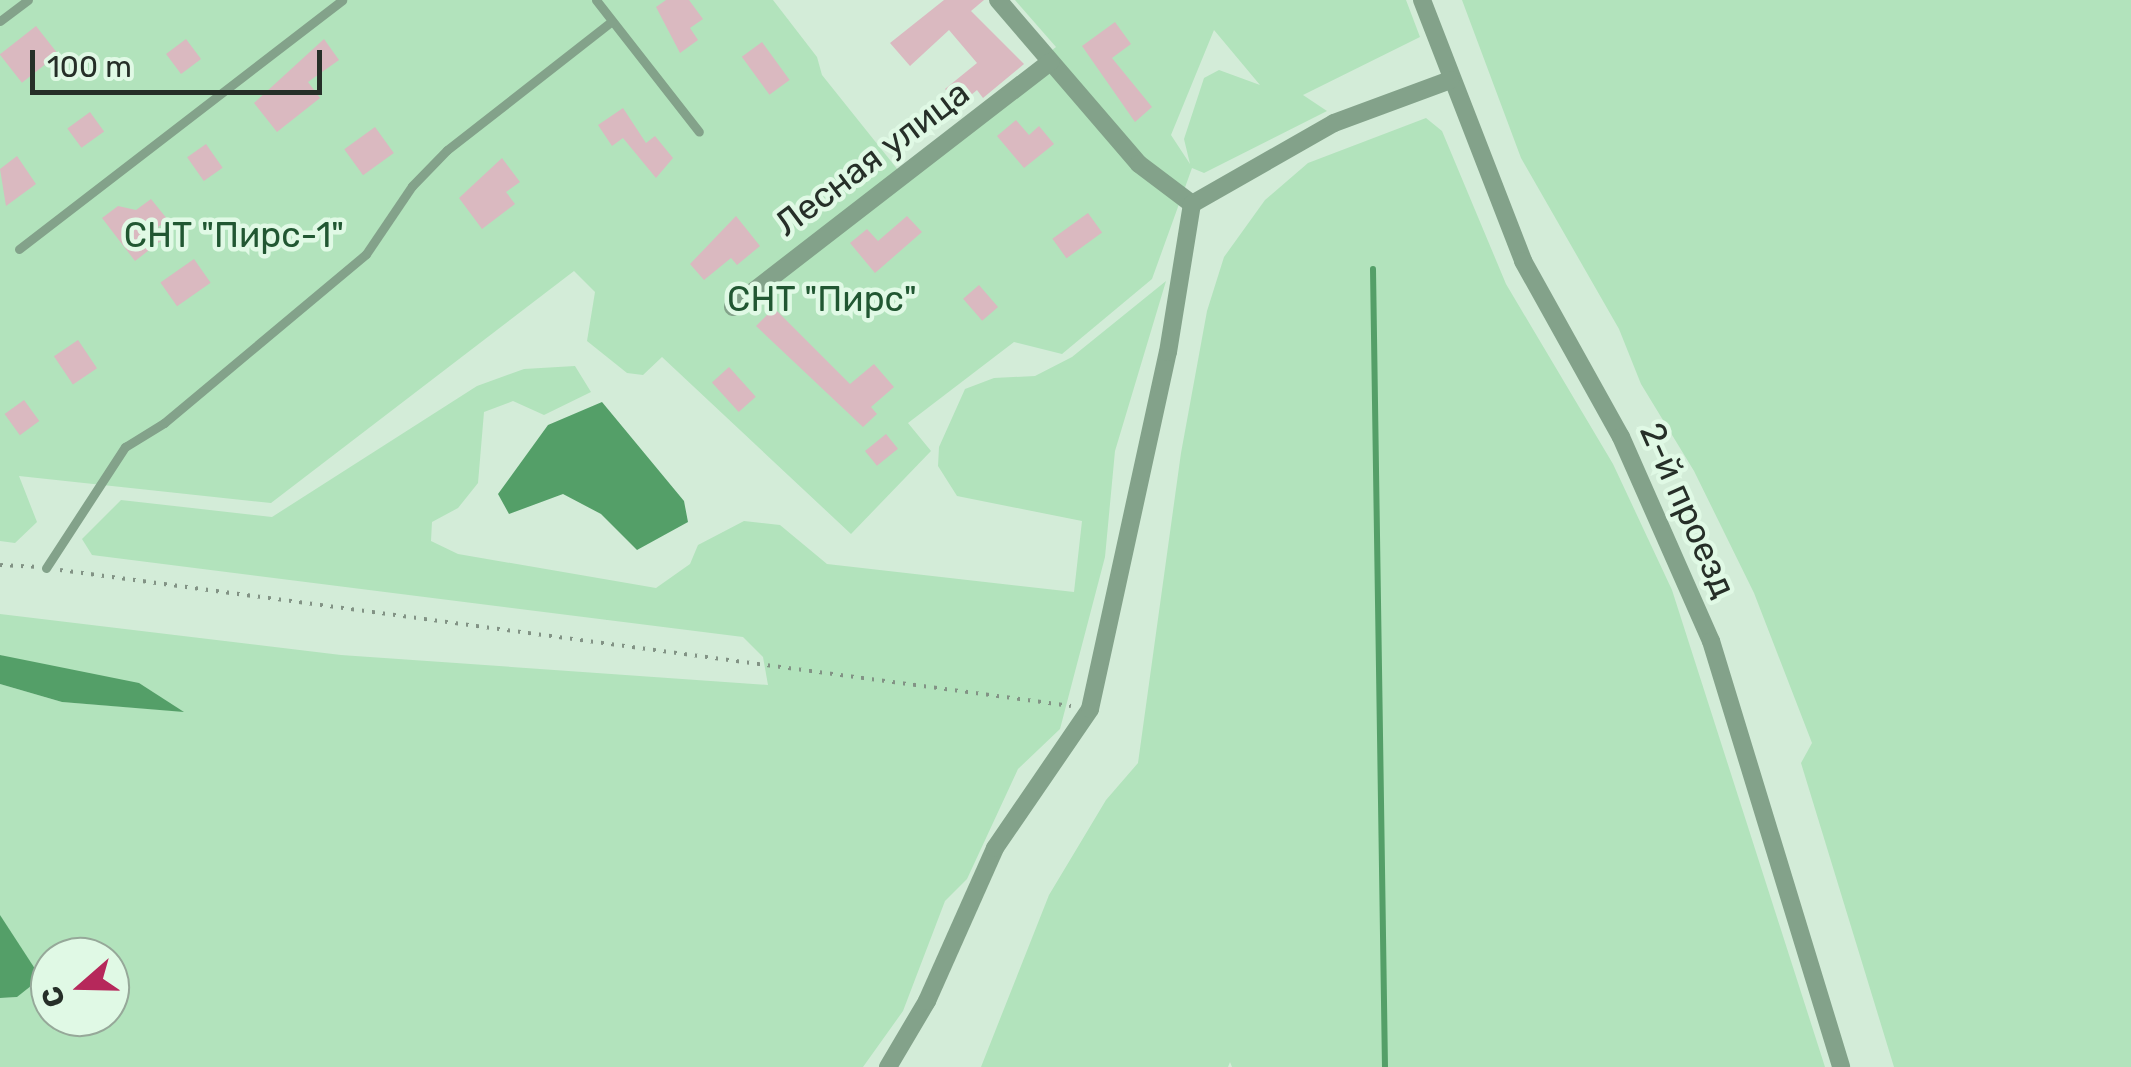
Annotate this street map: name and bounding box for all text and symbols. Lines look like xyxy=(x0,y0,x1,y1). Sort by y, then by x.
scale bar xyxy=(35,30,328,92)
text: 100 m xyxy=(47,49,132,85)
street label: Лесная улица xyxy=(767,71,977,245)
park label: СНТ "Пирс-1" xyxy=(124,214,344,256)
park label: СНТ "Пирс" xyxy=(727,278,917,320)
street label: 2-й проезд xyxy=(1631,416,1745,604)
north arrow xyxy=(30,937,130,1037)
text: С xyxy=(34,982,72,1012)

